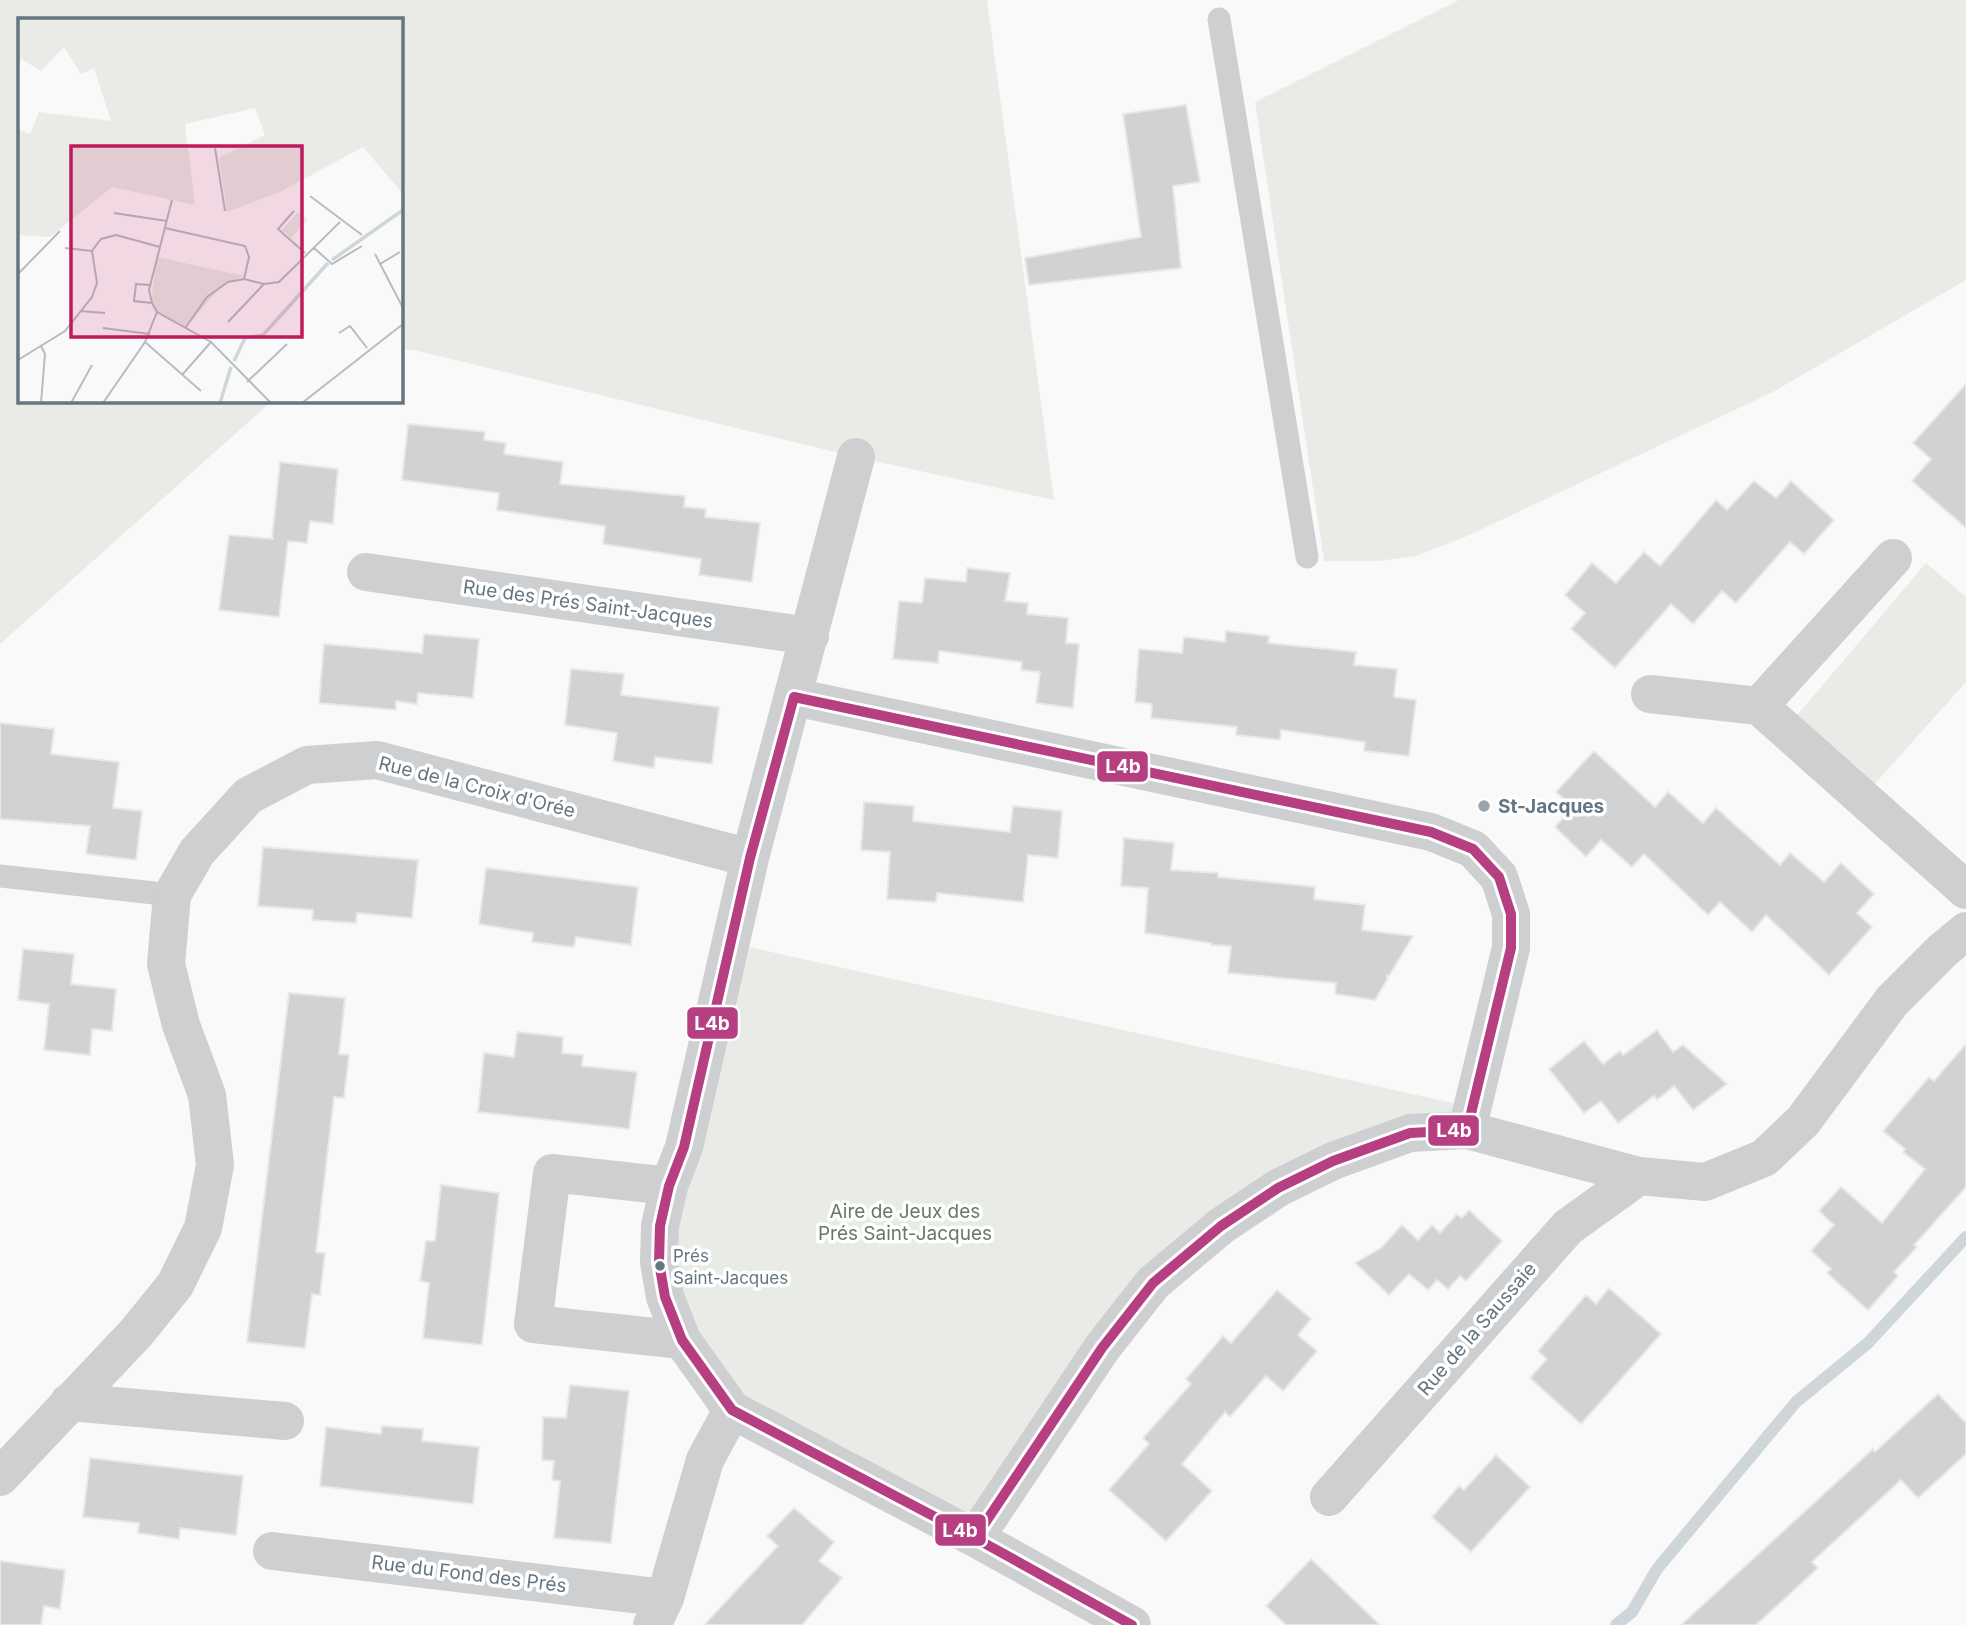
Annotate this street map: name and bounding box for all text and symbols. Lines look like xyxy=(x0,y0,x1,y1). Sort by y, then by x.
inset map xyxy=(18,18,402,402)
street label: Rue des Prés Saint-Jacques xyxy=(462,575,714,633)
line badge: L4b xyxy=(1096,750,1149,783)
street label: Rue de la Croix d'Orée xyxy=(376,751,578,823)
text: L4b xyxy=(1105,755,1141,778)
place label: St-Jacques xyxy=(1498,795,1604,818)
marker: St-Jacques xyxy=(1476,798,1492,814)
line badge: L4b xyxy=(686,1006,739,1040)
text: L4b xyxy=(694,1012,730,1035)
line badge: L4b xyxy=(1427,1114,1480,1147)
text: L4b xyxy=(1436,1119,1472,1142)
park label: Aire de Jeux des Prés Saint-Jacques xyxy=(818,1200,992,1245)
place label: Prés Saint-Jacques xyxy=(673,1246,788,1288)
street label: Rue de la Saussaie xyxy=(1413,1258,1541,1400)
marker: Prés Saint-Jacques xyxy=(653,1259,667,1273)
line badge: L4b xyxy=(934,1513,987,1547)
text: L4b xyxy=(942,1519,978,1542)
street label: Rue du Fond des Prés xyxy=(370,1551,568,1597)

